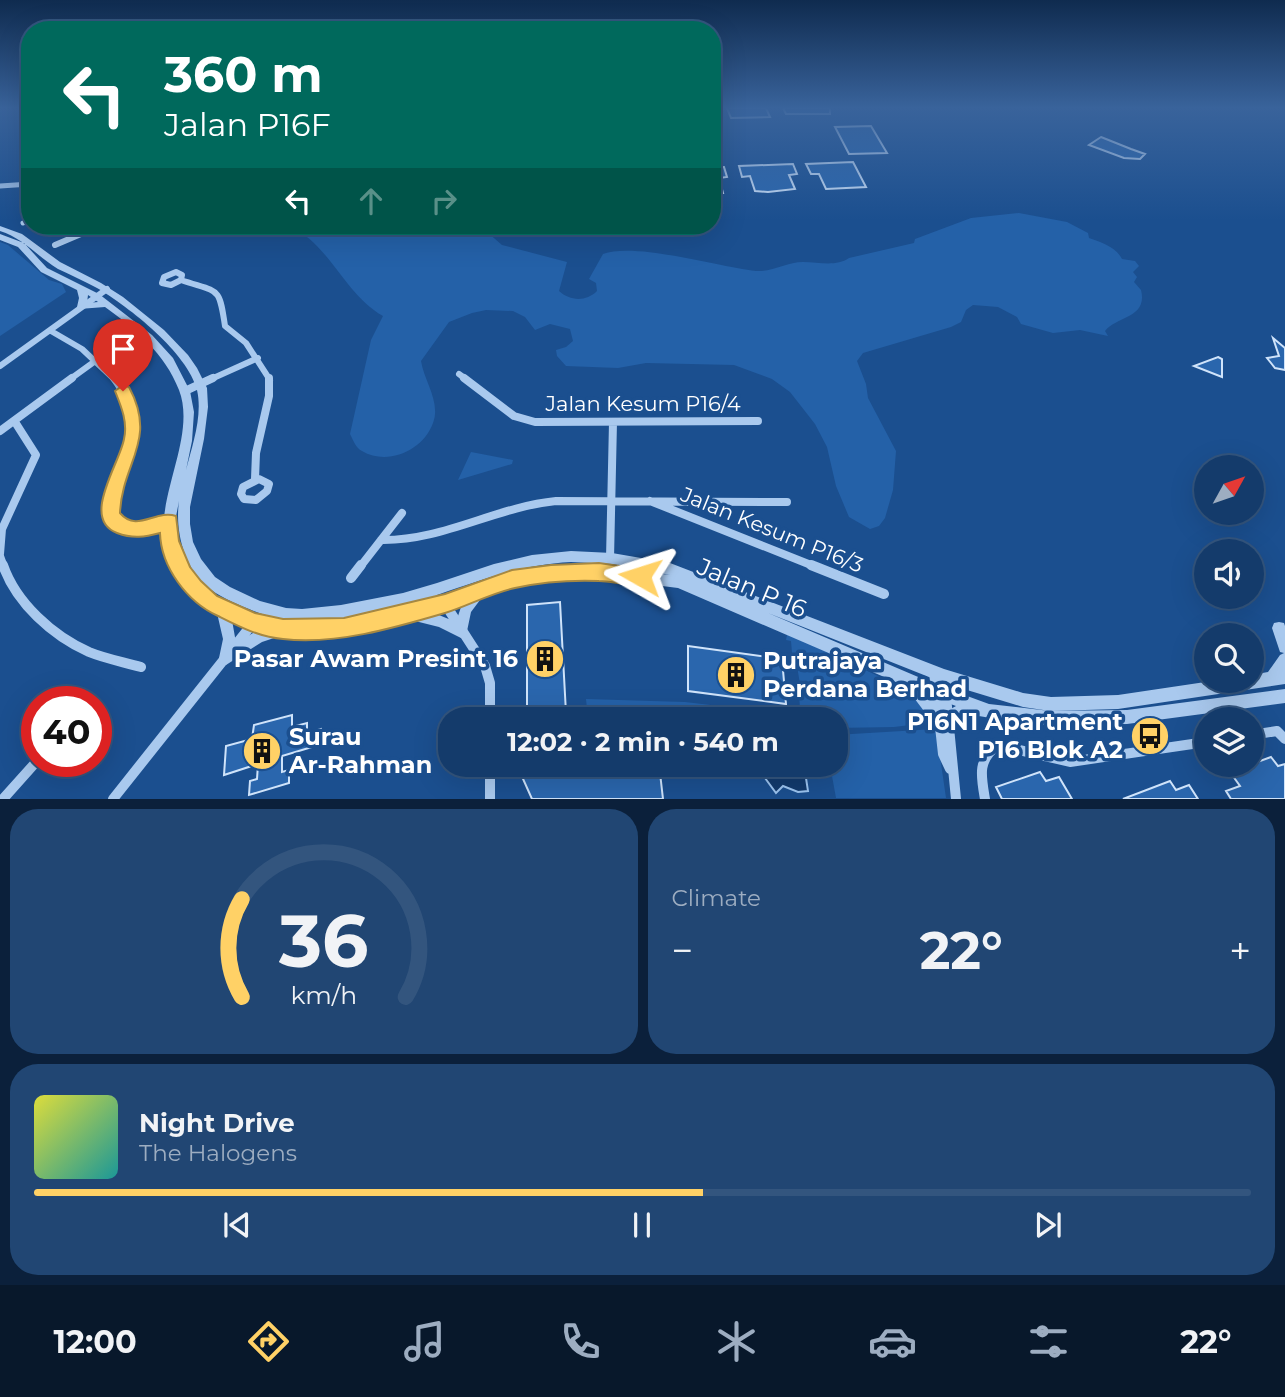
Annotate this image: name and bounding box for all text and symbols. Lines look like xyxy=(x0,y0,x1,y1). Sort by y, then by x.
text: 360 m xyxy=(164,45,323,104)
icon: left xyxy=(49,49,140,140)
text: Jalan P16F xyxy=(164,105,331,144)
icon: left xyxy=(279,182,317,220)
icon: ahead xyxy=(352,182,390,220)
icon: right xyxy=(425,182,463,220)
pin xyxy=(93,319,153,391)
icon: arrive xyxy=(104,330,142,368)
street label: Jalan Kesum P16/4 xyxy=(544,391,741,416)
north arrow xyxy=(1194,455,1264,525)
map controls xyxy=(1194,455,1264,777)
street label: Jalan Kesum P16/3 xyxy=(676,481,867,578)
position arrow xyxy=(603,539,677,613)
button: sound xyxy=(1194,539,1264,609)
street label: Jalan P 16 xyxy=(692,551,811,624)
button: search xyxy=(1194,623,1264,693)
building icon: Pasar Awam Presint 16 xyxy=(524,638,566,680)
place label: Pasar Awam Presint 16 xyxy=(234,644,518,673)
place label: Putrajaya Perdana Berhad xyxy=(763,646,967,703)
building icon: Putrajaya Perdana Berhad xyxy=(715,654,757,696)
speed limit sign: 40 xyxy=(21,686,112,777)
place label: P16N1 Apartment P16 Blok A2 xyxy=(907,707,1124,764)
button: layers xyxy=(1194,707,1264,777)
bus stop icon: P16N1 Apartment P16 Blok A2 xyxy=(1129,715,1171,757)
place label: Surau Ar-Rahman xyxy=(288,722,432,779)
text: 12:02 · 2 min · 540 m xyxy=(507,726,779,758)
building icon: Surau Ar-Rahman xyxy=(241,730,283,772)
text: Climate xyxy=(672,884,761,912)
text: 36 xyxy=(278,898,368,986)
text: 22° xyxy=(920,919,1003,982)
text: − xyxy=(672,927,693,974)
text: + xyxy=(1229,927,1251,974)
text: km/h xyxy=(290,980,357,1010)
text: Night Drive xyxy=(139,1107,295,1139)
text: The Halogens xyxy=(139,1139,297,1167)
icon: previous xyxy=(218,1206,256,1244)
icon: pause xyxy=(623,1206,661,1244)
icon: next xyxy=(1029,1206,1067,1244)
icon: directions xyxy=(244,1317,293,1366)
icon: music xyxy=(400,1317,449,1366)
icon: phone xyxy=(556,1317,605,1366)
icon: climate xyxy=(712,1317,761,1366)
icon: car xyxy=(868,1317,917,1366)
icon: filters xyxy=(1024,1317,1073,1366)
text: 12:00 xyxy=(54,1322,137,1361)
text: 22° xyxy=(1180,1322,1231,1361)

